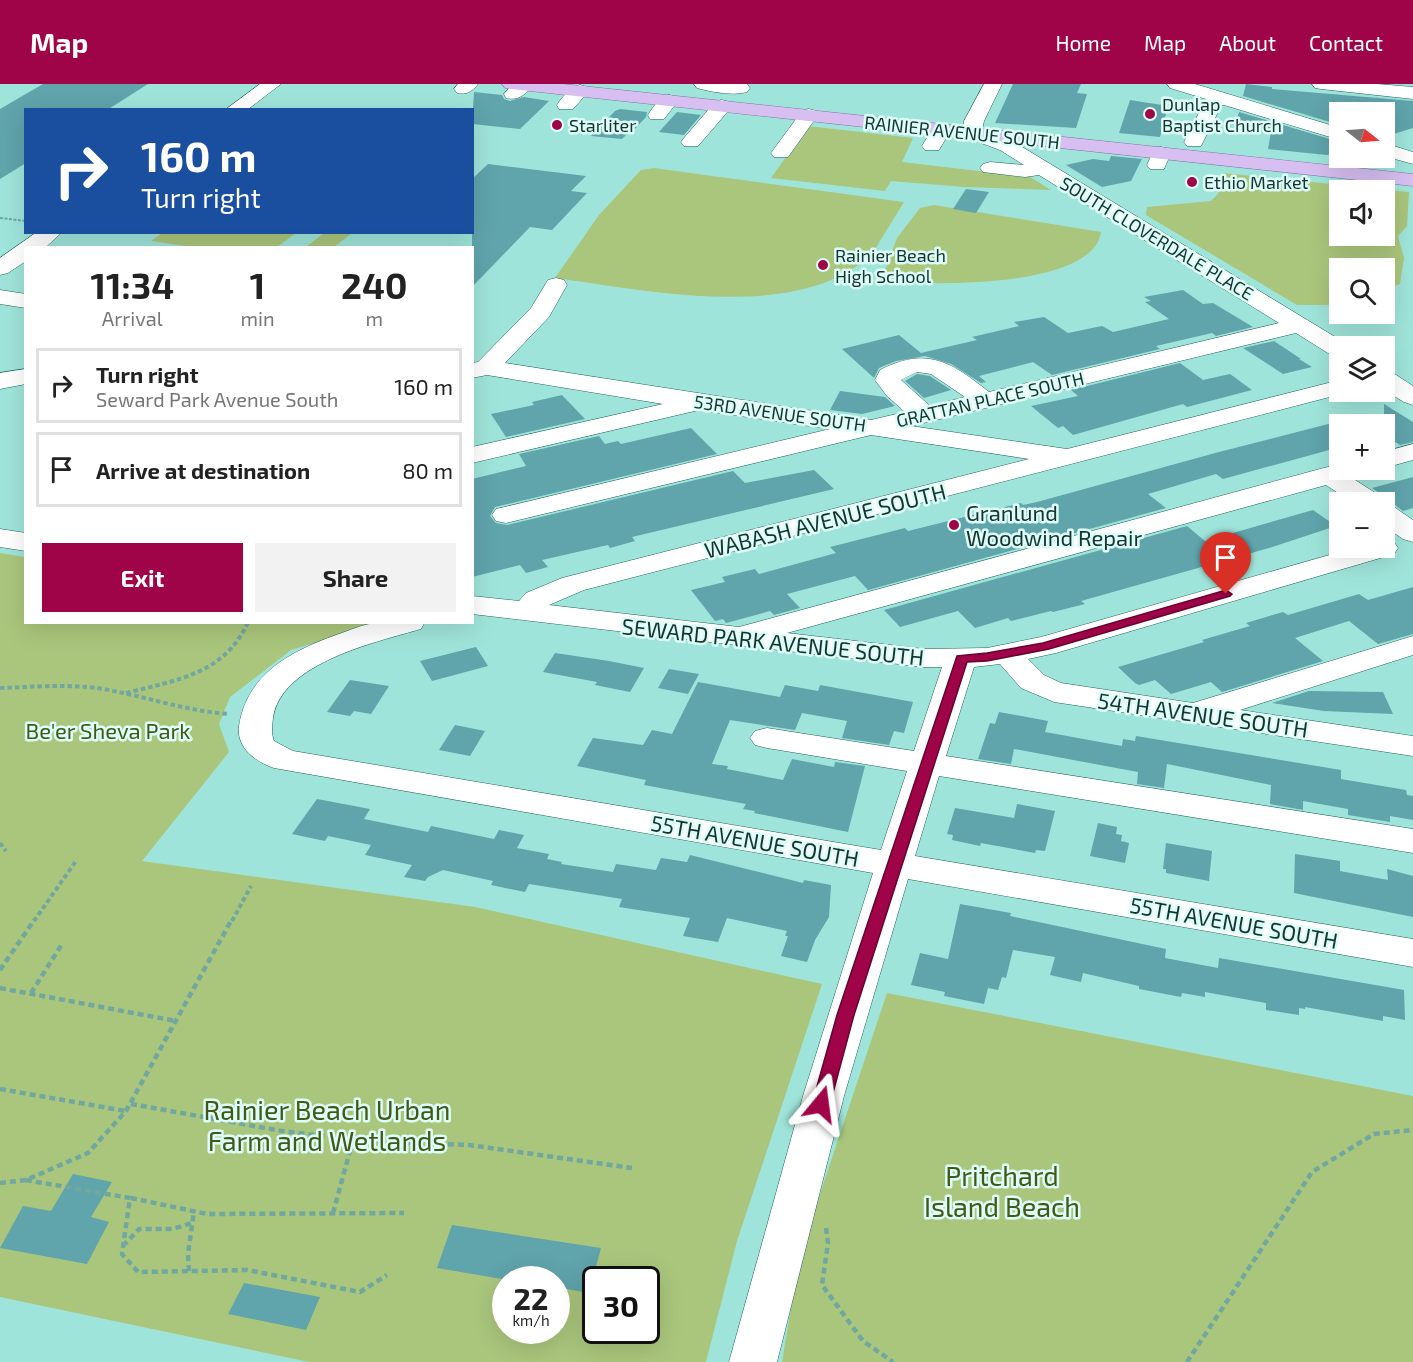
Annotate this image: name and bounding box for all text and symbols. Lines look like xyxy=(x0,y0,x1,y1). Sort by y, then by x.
text: Map xyxy=(30,25,88,59)
text: Home xyxy=(1055,30,1111,55)
text: Map xyxy=(1144,30,1186,55)
text: About xyxy=(1219,30,1276,55)
text: Contact xyxy=(1309,30,1383,55)
place label: Dunlap Baptist Church xyxy=(1162,93,1282,136)
north arrow xyxy=(1329,102,1395,168)
map controls xyxy=(1329,102,1395,558)
marker: Dunlap Baptist Church xyxy=(1143,107,1157,121)
street label: RAINIER AVENUE SOUTH xyxy=(863,111,1061,153)
place label: Starliter xyxy=(569,114,637,136)
marker: Starliter xyxy=(550,118,564,132)
text: 160 m xyxy=(141,130,257,180)
icon: right xyxy=(42,132,120,210)
street label: SOUTH CLOVERDALE PLACE xyxy=(1056,171,1258,305)
place label: Ethio Market xyxy=(1204,171,1309,193)
marker: Ethio Market xyxy=(1185,175,1199,189)
button: sound xyxy=(1329,180,1395,246)
text: Turn right xyxy=(141,181,261,213)
place label: Rainier Beach High School xyxy=(835,244,946,287)
marker: Rainier Beach High School xyxy=(816,258,830,272)
button: search xyxy=(1329,258,1395,324)
text: 11:34 xyxy=(90,263,174,306)
text: 1 xyxy=(250,263,265,306)
text: 240 xyxy=(341,263,408,306)
text: Arrival xyxy=(102,306,163,330)
text: min xyxy=(240,306,275,330)
text: m xyxy=(366,306,383,330)
button: layers xyxy=(1329,336,1395,402)
text: Turn right xyxy=(96,361,198,387)
street label: GRATTAN PLACE SOUTH xyxy=(894,367,1086,431)
icon: right xyxy=(45,369,78,402)
text: 160 m xyxy=(394,373,453,399)
text: Seward Park Avenue South xyxy=(96,387,338,411)
street label: 53RD AVENUE SOUTH xyxy=(693,390,867,436)
button: + xyxy=(1329,414,1395,480)
icon: arrive xyxy=(45,453,78,486)
text: Arrive at destination xyxy=(96,457,310,483)
text: 80 m xyxy=(402,457,453,483)
street label: WABASH AVENUE SOUTH xyxy=(702,477,948,563)
button: − xyxy=(1329,492,1395,558)
place label: Granlund Woodwind Repair xyxy=(966,499,1143,550)
marker: Granlund Woodwind Repair xyxy=(947,518,961,532)
pin xyxy=(1200,532,1251,594)
icon: arrive xyxy=(1209,541,1242,574)
button: Exit xyxy=(42,543,243,612)
button: Share xyxy=(255,543,456,612)
street label: SEWARD PARK AVENUE SOUTH xyxy=(621,612,925,670)
street label: 54TH AVENUE SOUTH xyxy=(1096,686,1310,742)
park label: Be'er Sheva Park xyxy=(26,717,190,743)
street label: 55TH AVENUE SOUTH xyxy=(649,809,861,871)
street label: 55TH AVENUE SOUTH xyxy=(1128,891,1340,953)
position arrow xyxy=(789,1072,853,1136)
park label: Rainier Beach Urban Farm and Wetlands xyxy=(203,1093,451,1156)
park label: Pritchard Island Beach xyxy=(924,1159,1080,1222)
speed limit sign: 30 xyxy=(582,1266,660,1344)
text: 22 xyxy=(514,1280,548,1316)
text: km/h xyxy=(512,1311,550,1329)

